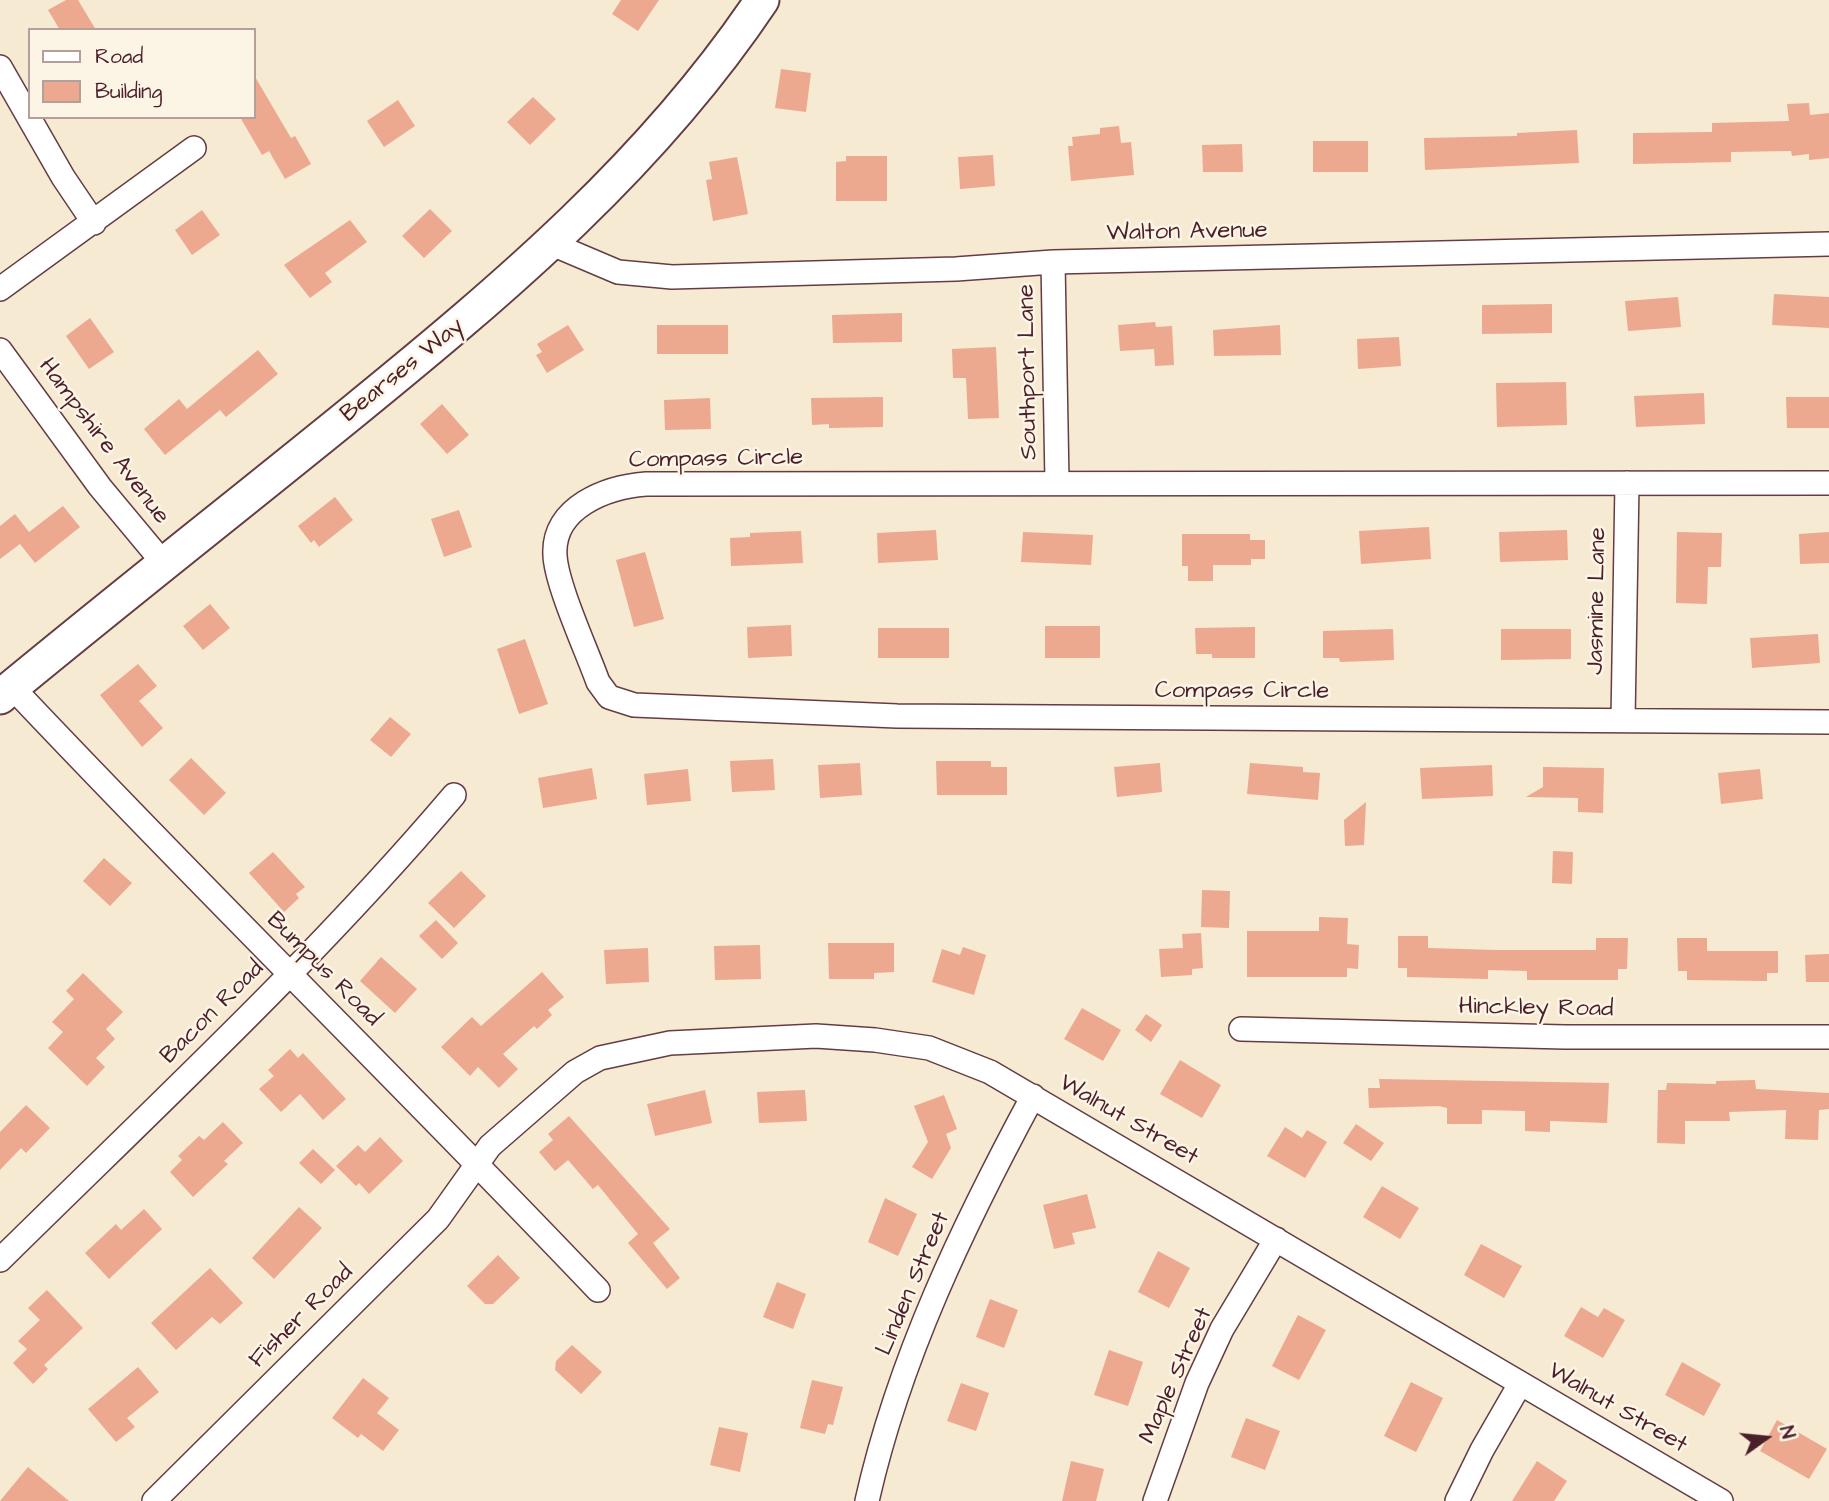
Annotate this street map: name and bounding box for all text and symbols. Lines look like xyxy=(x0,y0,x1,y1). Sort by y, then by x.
legend xyxy=(28,28,256,119)
text: Road xyxy=(95,42,143,71)
text: Building xyxy=(95,77,162,106)
street label: Walton Avenue xyxy=(1106,217,1268,249)
street label: Southport Lane xyxy=(1013,284,1045,460)
street label: Bearses Way xyxy=(336,313,470,429)
street label: Hampshire Avenue xyxy=(31,353,175,531)
street label: Compass Circle xyxy=(629,444,803,476)
street label: Jasmine Lane xyxy=(1582,527,1614,675)
street label: Compass Circle xyxy=(1155,678,1329,706)
street label: Bumpus Road xyxy=(260,907,386,1033)
street label: Bacon Road xyxy=(155,955,271,1071)
street label: Hinckley Road xyxy=(1458,993,1614,1025)
street label: Walnut Street xyxy=(1053,1070,1203,1172)
street label: Linden Street xyxy=(871,1208,957,1360)
street label: Fisher Road xyxy=(244,1259,360,1375)
street label: Maple Street xyxy=(1134,1304,1220,1448)
street label: Walnut Street xyxy=(1542,1358,1692,1460)
north arrow xyxy=(1731,1403,1801,1473)
text: N xyxy=(1772,1423,1801,1442)

